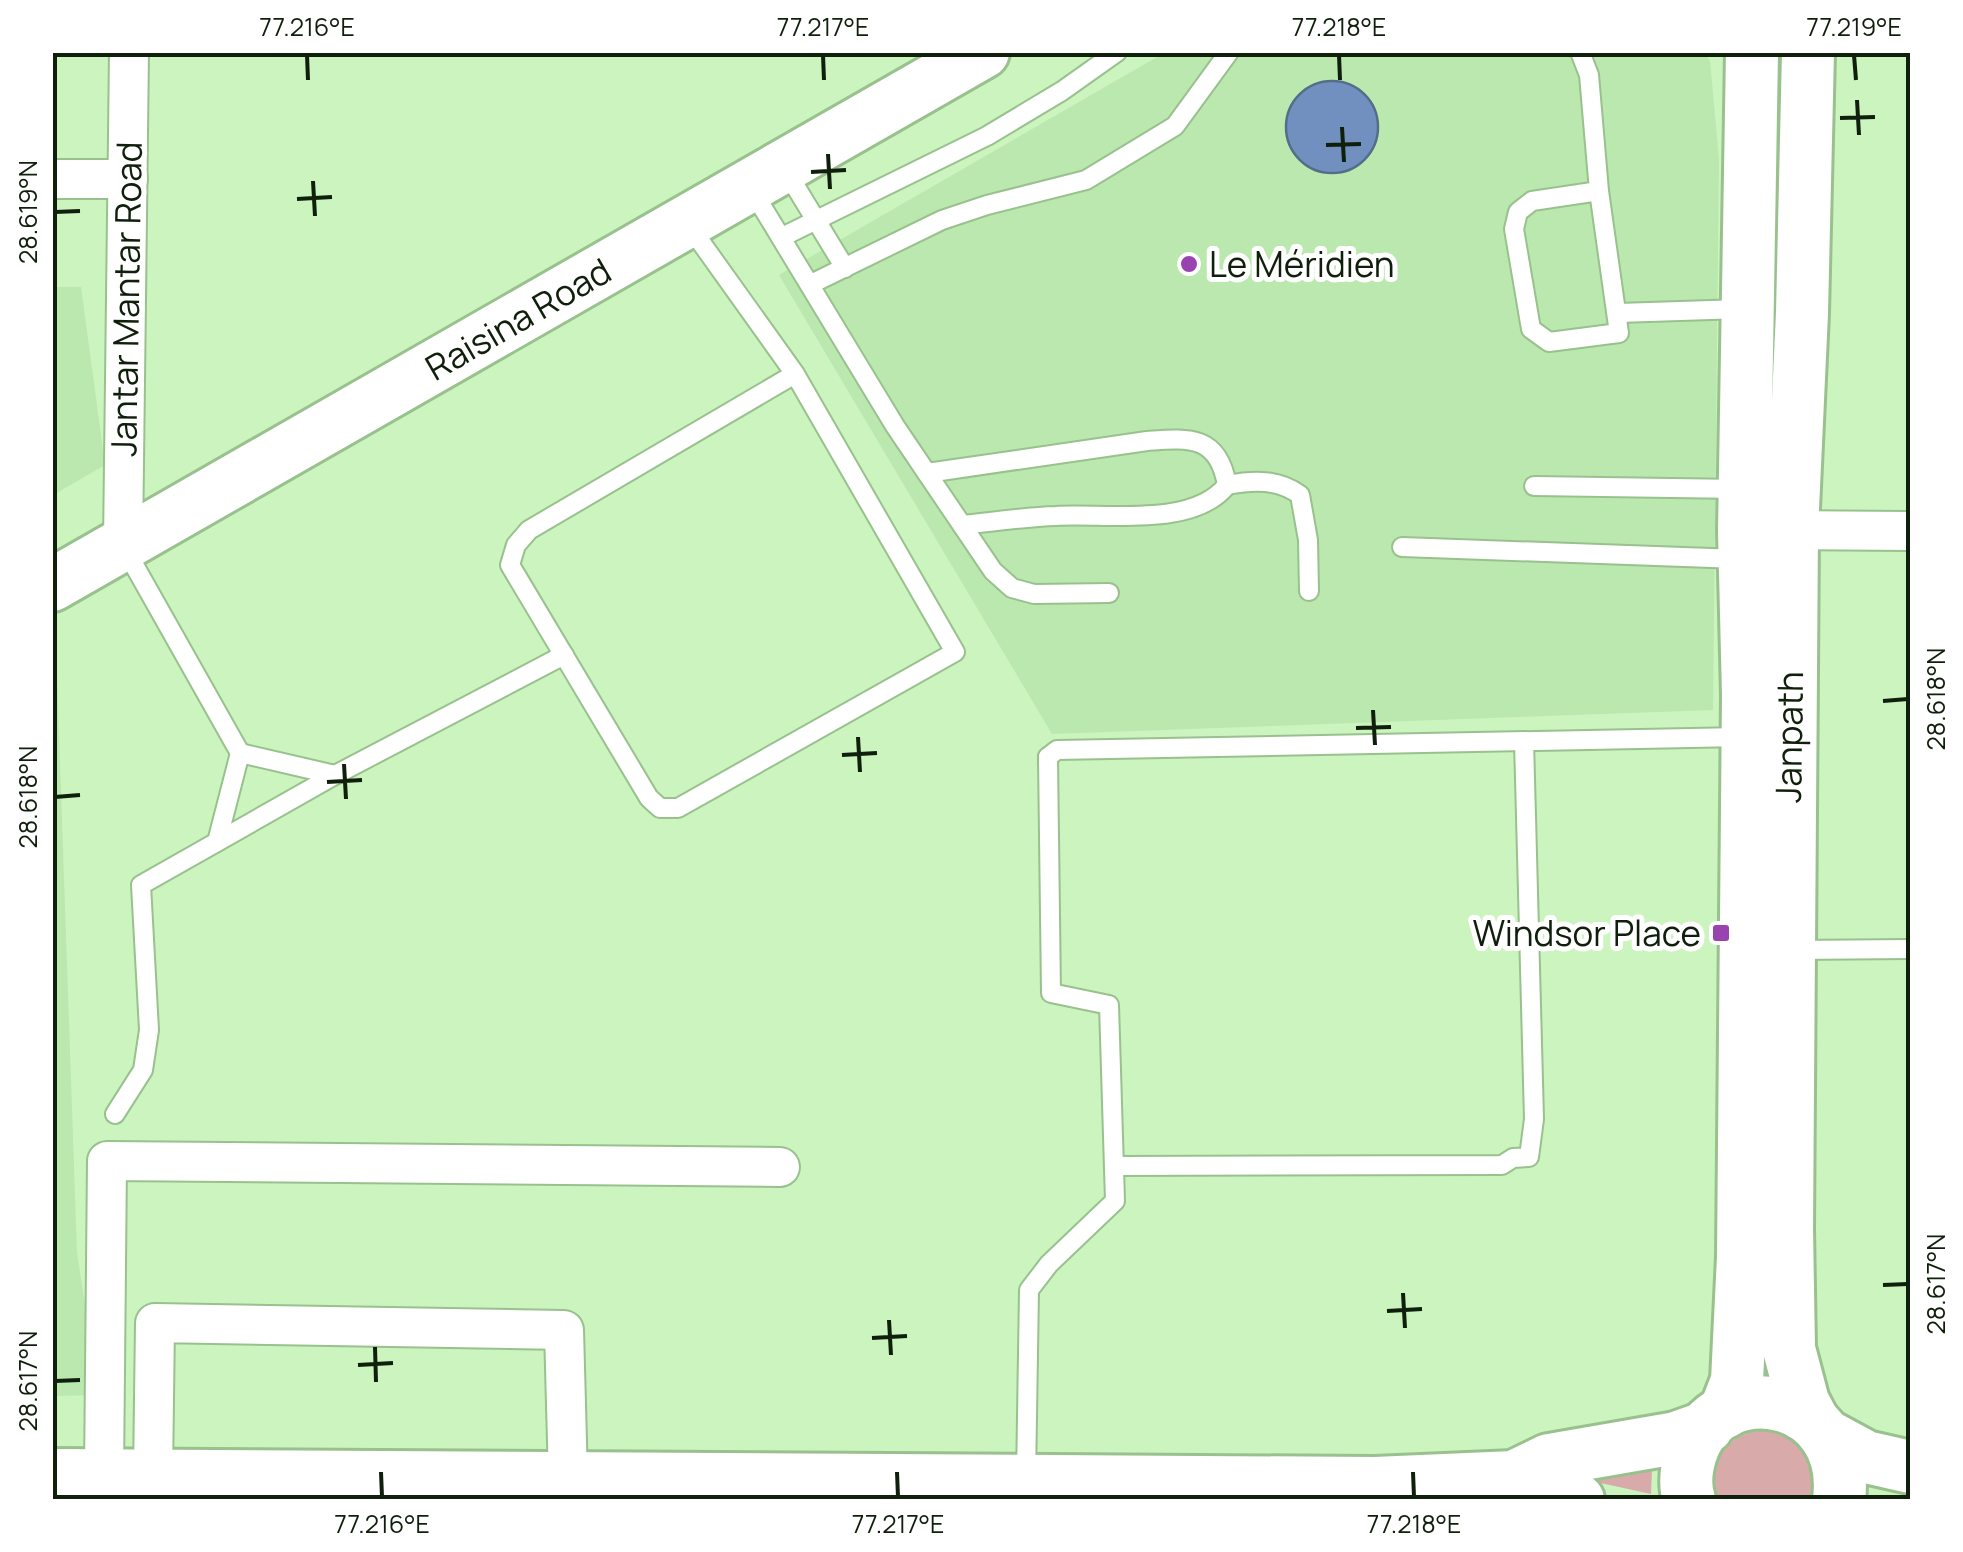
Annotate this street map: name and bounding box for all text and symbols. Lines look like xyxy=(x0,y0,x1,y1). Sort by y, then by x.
text: 77.216°E xyxy=(259,9,355,44)
text: 77.217°E xyxy=(777,9,869,44)
text: 77.218°E xyxy=(1292,9,1386,44)
text: 77.219°E xyxy=(1806,9,1902,44)
street label: Jantar Mantar Road xyxy=(99,141,153,457)
text: 28.619°N xyxy=(10,160,45,264)
place label: Le Méridien xyxy=(1209,240,1395,288)
street label: Raisina Road xyxy=(417,247,619,391)
marker: Le Méridien xyxy=(1178,253,1200,275)
text: 28.618°N xyxy=(1918,648,1953,750)
street label: Janpath xyxy=(1764,671,1814,803)
text: 28.618°N xyxy=(10,746,45,848)
place label: Windsor Place xyxy=(1473,909,1701,957)
marker: Windsor Place xyxy=(1710,922,1732,944)
text: 28.617°N xyxy=(1918,1234,1953,1334)
text: 28.617°N xyxy=(10,1331,45,1431)
text: 77.216°E xyxy=(334,1506,430,1541)
text: 77.217°E xyxy=(852,1506,944,1541)
text: 77.218°E xyxy=(1367,1506,1461,1541)

